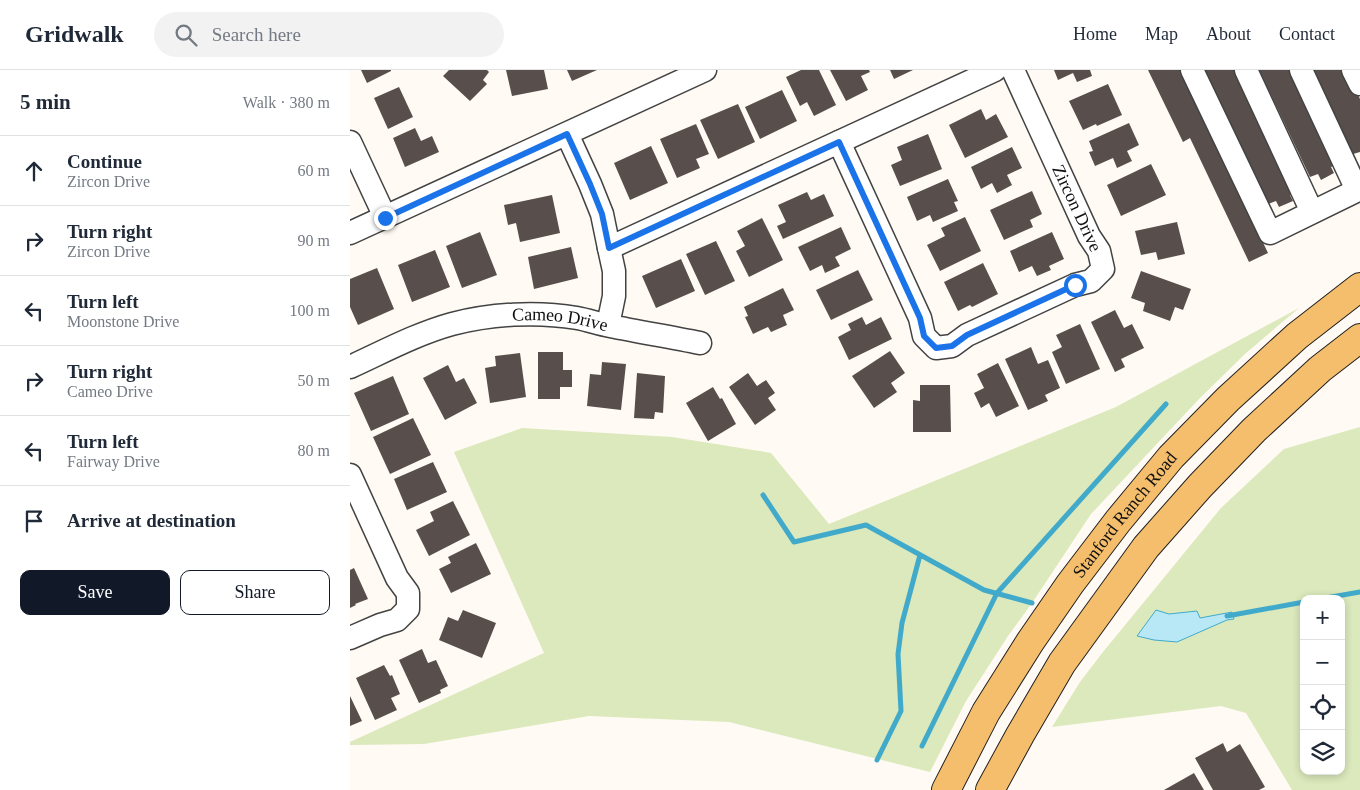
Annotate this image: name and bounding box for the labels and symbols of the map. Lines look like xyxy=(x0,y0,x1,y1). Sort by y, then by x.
street label: Zircon Drive xyxy=(1048,161,1106,255)
route end xyxy=(374,207,397,230)
route start xyxy=(1064,274,1087,297)
street label: Cameo Drive xyxy=(512,304,610,335)
street label: Stanford Ranch Road xyxy=(1069,448,1181,582)

